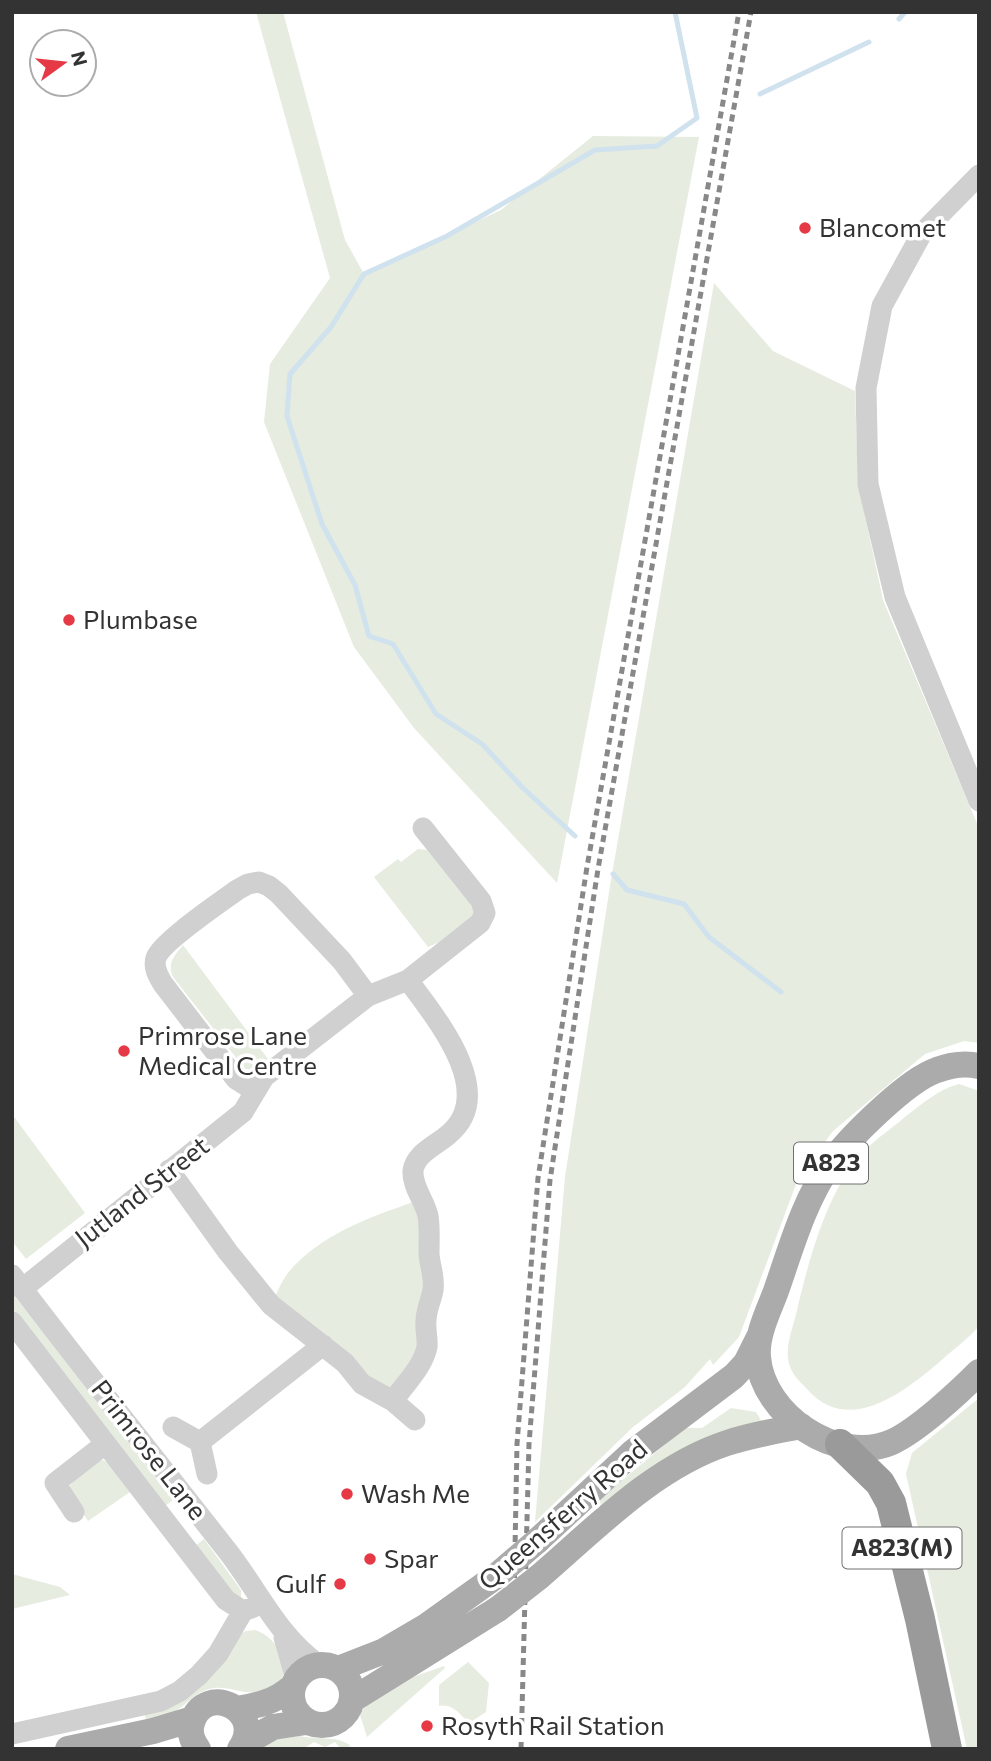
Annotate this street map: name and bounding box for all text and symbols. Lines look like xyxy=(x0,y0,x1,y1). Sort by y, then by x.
north arrow xyxy=(28,28,98,98)
text: N xyxy=(67,49,93,68)
place label: Blancomet xyxy=(819,211,946,242)
marker: Blancomet xyxy=(797,220,813,236)
place label: Plumbase xyxy=(83,603,198,634)
marker: Plumbase xyxy=(61,612,77,628)
place label: Primrose Lane Medical Centre xyxy=(138,1019,317,1080)
marker: Primrose Lane Medical Centre xyxy=(116,1043,132,1059)
street label: Jutland Street xyxy=(68,1129,214,1253)
road number: A823 xyxy=(794,1142,868,1184)
street label: Primrose Lane xyxy=(86,1373,214,1525)
street label: Queensferry Road xyxy=(471,1432,653,1595)
place label: Wash Me xyxy=(361,1477,470,1508)
marker: Wash Me xyxy=(339,1486,355,1502)
road number: A823(M) xyxy=(842,1528,962,1568)
place label: Spar xyxy=(384,1542,439,1573)
marker: Spar xyxy=(362,1551,378,1567)
place label: Gulf xyxy=(276,1567,327,1598)
marker: Gulf xyxy=(332,1576,348,1592)
place label: Rosyth Rail Station xyxy=(441,1709,665,1740)
marker: Rosyth Rail Station xyxy=(419,1718,435,1734)

